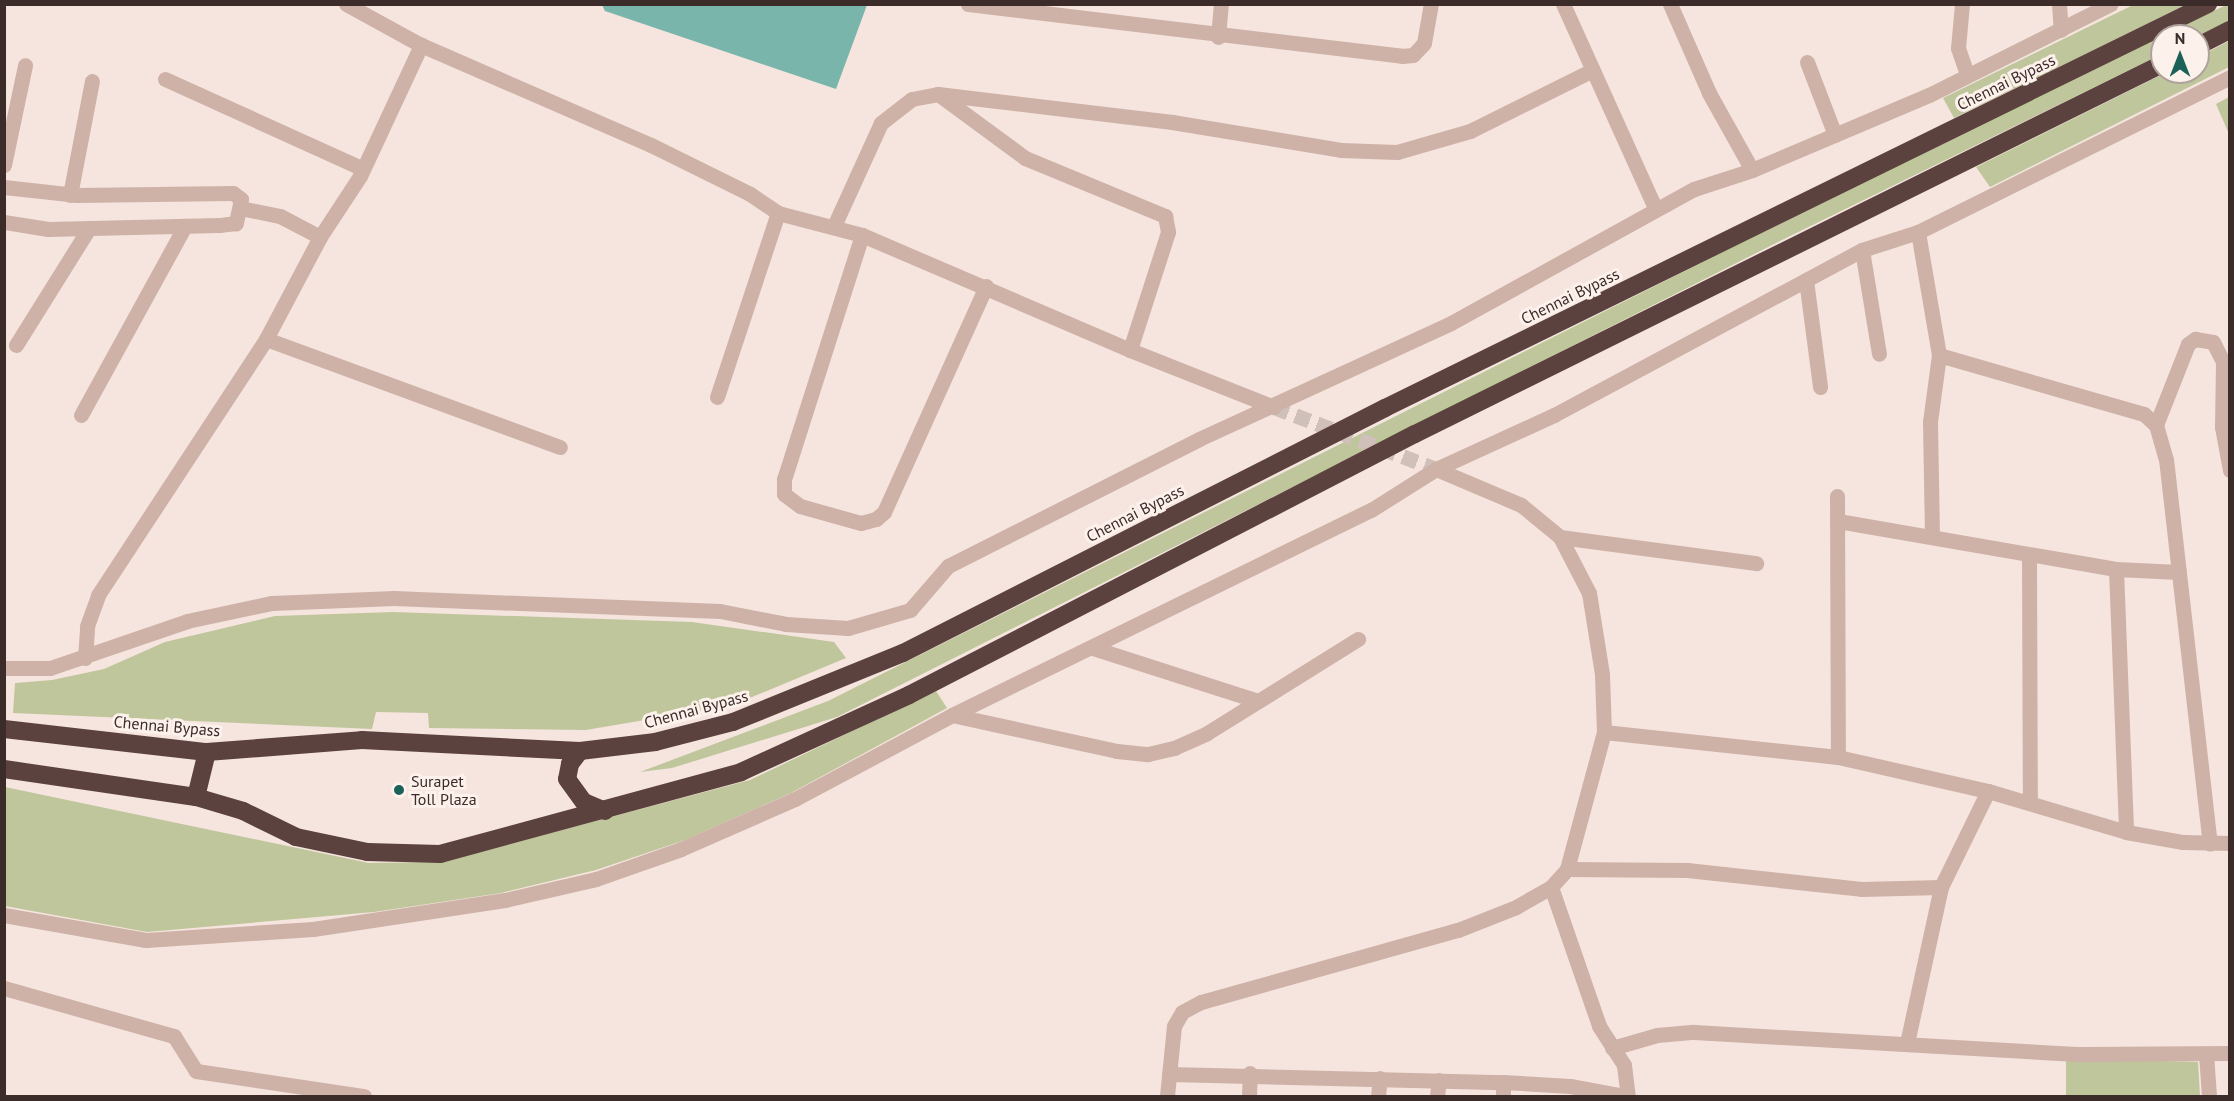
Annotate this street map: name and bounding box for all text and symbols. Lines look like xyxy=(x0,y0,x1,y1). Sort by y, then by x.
north arrow xyxy=(2150,24,2210,84)
text: N xyxy=(2175,28,2185,48)
street label: Chennai Bypass xyxy=(1954,50,2058,114)
street label: Chennai Bypass xyxy=(1518,264,1622,328)
street label: Chennai Bypass xyxy=(1083,480,1187,546)
street label: Chennai Bypass xyxy=(642,686,750,732)
street label: Chennai Bypass xyxy=(113,712,221,740)
place label: Surapet Toll Plaza xyxy=(411,771,477,809)
marker: Surapet Toll Plaza xyxy=(392,783,406,797)

